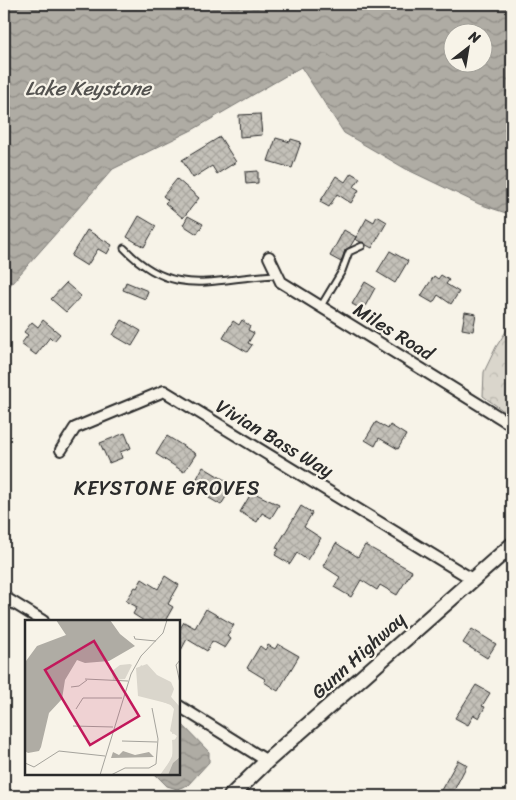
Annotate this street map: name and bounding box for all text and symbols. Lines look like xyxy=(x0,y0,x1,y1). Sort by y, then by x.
north arrow xyxy=(444,22,494,72)
text: N xyxy=(463,24,485,51)
water label: Lake Keystone xyxy=(25,71,153,106)
street label: Miles Road xyxy=(347,294,442,370)
street label: Vivian Bass Way xyxy=(209,390,340,487)
district label: KEYSTONE GROVES xyxy=(74,471,260,506)
street label: Gunn Highway xyxy=(303,603,413,707)
inset map xyxy=(25,620,180,775)

